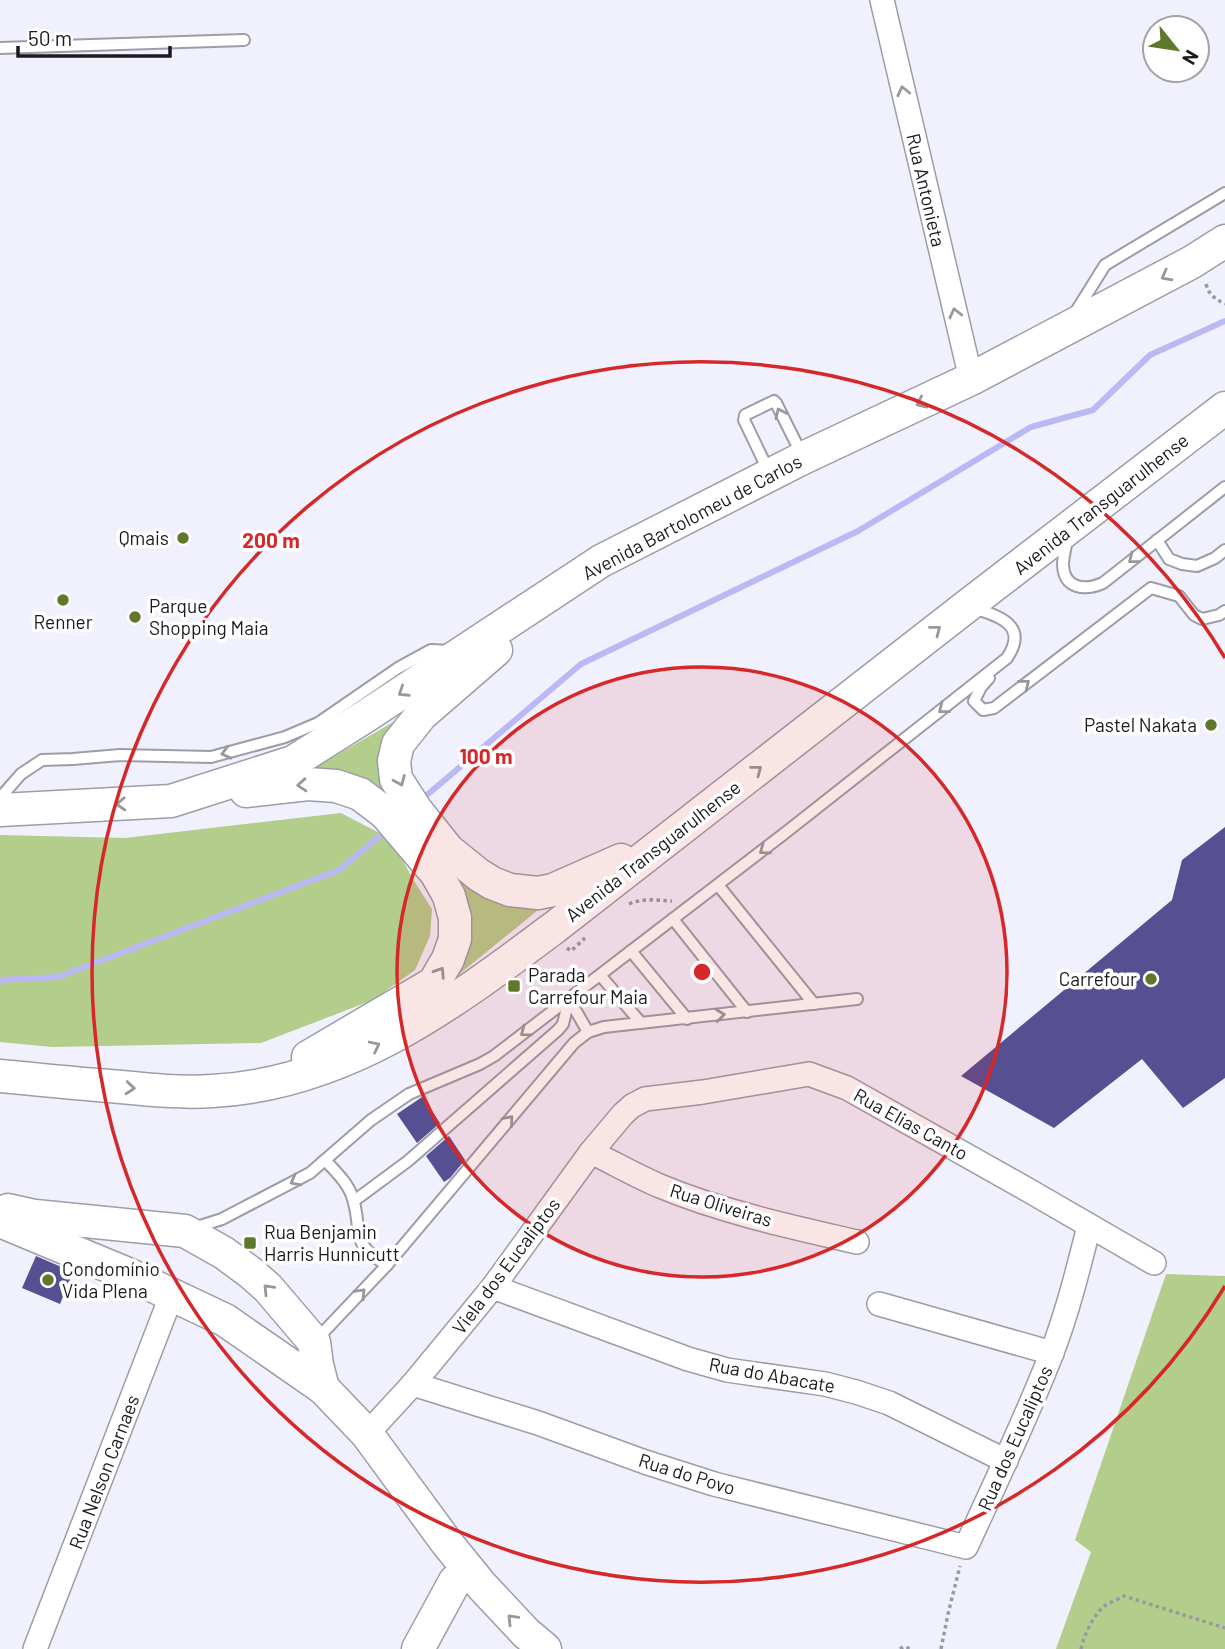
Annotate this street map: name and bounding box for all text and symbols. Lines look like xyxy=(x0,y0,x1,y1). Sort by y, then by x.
scale bar xyxy=(18,14,170,58)
north arrow xyxy=(1141,14,1211,84)
text: 50 m xyxy=(28,25,72,50)
text: N xyxy=(1178,47,1204,69)
one-way arrow xyxy=(896,85,911,97)
street label: Rua Antonieta xyxy=(902,131,951,249)
one-way arrow xyxy=(1161,267,1174,281)
one-way arrow xyxy=(949,307,963,319)
one-way arrow xyxy=(916,394,928,408)
one-way arrow xyxy=(774,408,788,420)
street label: Avenida Transguarulhense xyxy=(1009,428,1193,579)
street label: Avenida Bartolomeu de Carlos xyxy=(578,449,805,584)
place label: Qmais xyxy=(119,526,169,549)
text: 200 m xyxy=(242,527,300,552)
marker: Qmais xyxy=(175,530,191,546)
one-way arrow xyxy=(1128,551,1140,564)
marker: Renner xyxy=(55,592,71,608)
place label: Parque Shopping Maia xyxy=(149,594,268,639)
marker: Parque Shopping Maia xyxy=(127,609,143,625)
place label: Renner xyxy=(33,610,93,633)
one-way arrow xyxy=(929,625,941,638)
one-way arrow xyxy=(1017,680,1029,693)
one-way arrow xyxy=(397,684,410,697)
one-way arrow xyxy=(938,701,951,713)
place label: Pastel Nakata xyxy=(1084,713,1197,736)
marker: Pastel Nakata xyxy=(1203,717,1219,733)
text: 100 m xyxy=(459,743,513,768)
one-way arrow xyxy=(220,745,232,759)
one-way arrow xyxy=(749,766,762,778)
one-way arrow xyxy=(391,774,405,786)
street label: Avenida Transguarulhense xyxy=(561,775,745,926)
one-way arrow xyxy=(296,778,307,793)
one-way arrow xyxy=(115,796,126,811)
one-way arrow xyxy=(759,841,772,854)
centre of rings xyxy=(690,960,714,984)
place label: Parada Carrefour Maia xyxy=(528,963,648,1008)
one-way arrow xyxy=(432,967,445,980)
place label: Carrefour xyxy=(1059,967,1137,990)
marker: Carrefour xyxy=(1143,971,1159,987)
marker: Parada Carrefour Maia xyxy=(506,978,522,994)
one-way arrow xyxy=(715,1008,726,1023)
one-way arrow xyxy=(520,1024,533,1037)
one-way arrow xyxy=(368,1040,380,1054)
one-way arrow xyxy=(125,1080,136,1095)
street label: Rua Elias Canto xyxy=(850,1083,972,1164)
one-way arrow xyxy=(501,1116,514,1128)
one-way arrow xyxy=(289,1173,302,1187)
street label: Rua Oliveiras xyxy=(667,1178,775,1231)
street label: Viela dos Eucaliptos xyxy=(447,1193,564,1338)
place label: Rua Benjamin Harris Hunnicutt xyxy=(264,1220,400,1265)
marker: Rua Benjamin Harris Hunnicutt xyxy=(242,1235,258,1251)
place label: Condomínio Vida Plena xyxy=(62,1257,160,1302)
marker: Condomínio Vida Plena xyxy=(40,1272,56,1288)
one-way arrow xyxy=(264,1285,277,1298)
one-way arrow xyxy=(353,1288,365,1301)
street label: Rua do Abacate xyxy=(707,1352,837,1397)
street label: Rua dos Eucaliptos xyxy=(972,1362,1057,1514)
street label: Rua Nelson Carnaes xyxy=(64,1391,144,1552)
street label: Rua do Povo xyxy=(636,1448,738,1499)
one-way arrow xyxy=(508,1615,520,1627)

